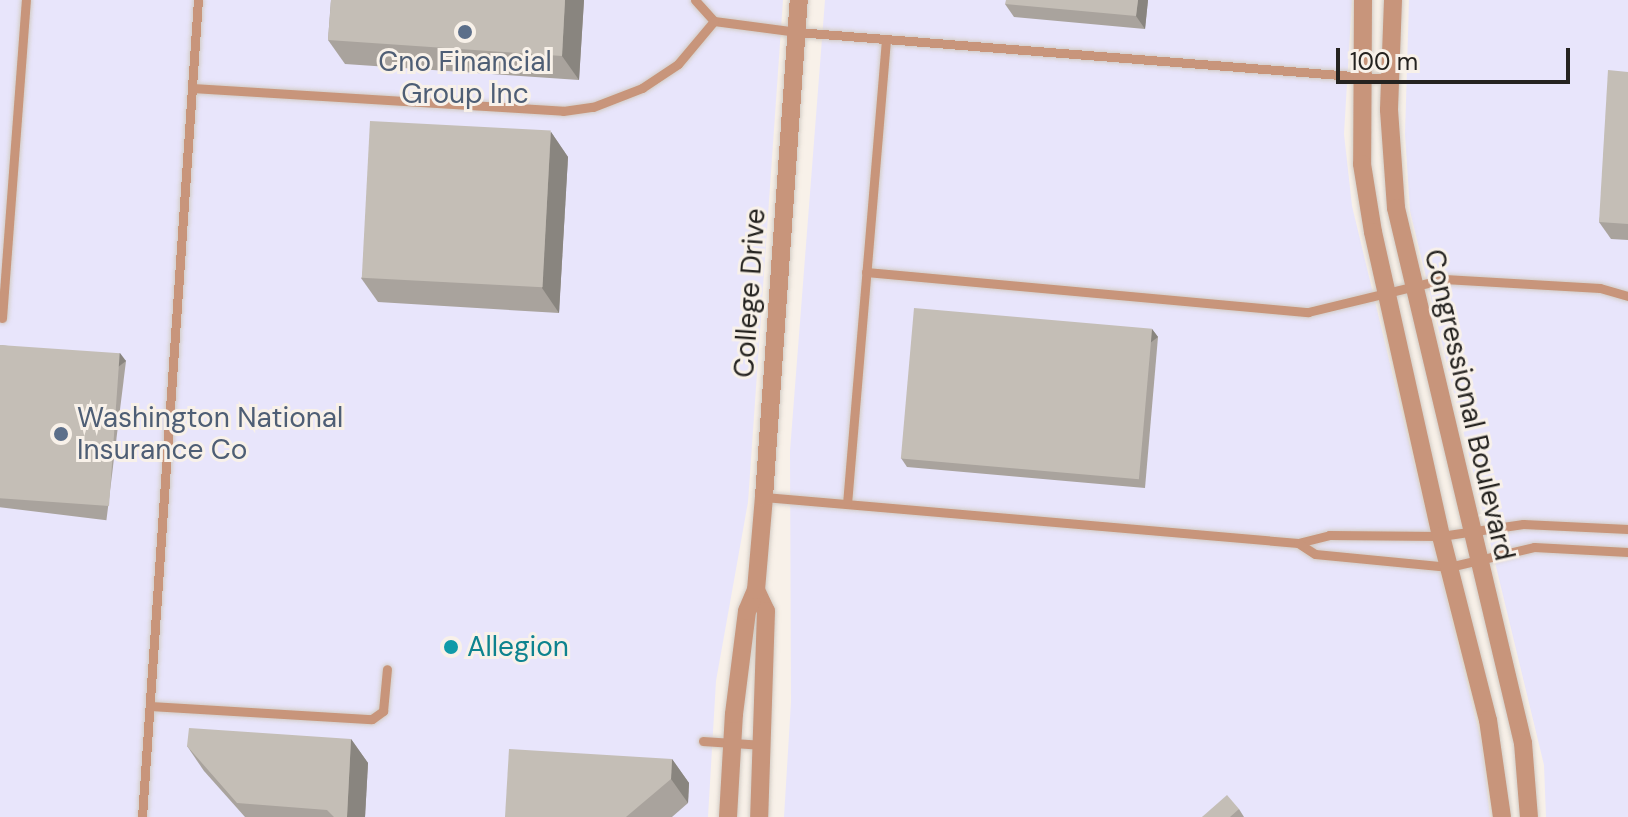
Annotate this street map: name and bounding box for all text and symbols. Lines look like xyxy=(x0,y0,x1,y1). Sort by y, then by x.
marker: Cno Financial Group Inc xyxy=(456,23,474,41)
scale bar xyxy=(1340,32,1574,82)
place label: Cno Financial Group Inc xyxy=(378,45,552,111)
text: 100 m xyxy=(1350,46,1418,77)
street label: College Drive xyxy=(727,207,773,379)
street label: Congressional Boulevard xyxy=(1417,246,1521,564)
place label: Washington National Insurance Co xyxy=(77,401,343,467)
marker: Washington National Insurance Co xyxy=(52,425,70,443)
place label: Allegion xyxy=(467,630,569,664)
marker: Allegion xyxy=(442,638,460,656)

